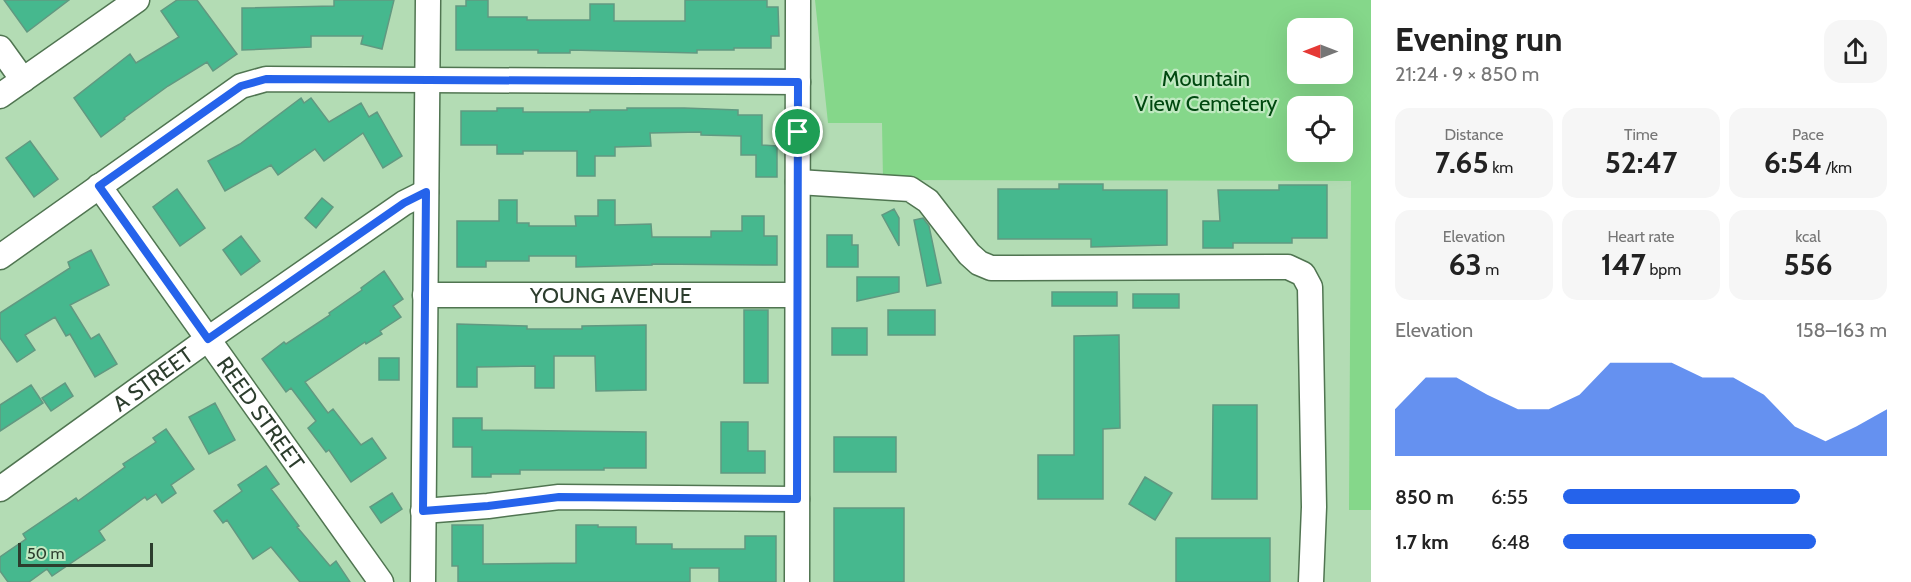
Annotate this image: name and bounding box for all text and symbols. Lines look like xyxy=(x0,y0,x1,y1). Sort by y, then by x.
north arrow xyxy=(1287,18,1353,84)
map controls xyxy=(1287,18,1353,162)
text: Evening run xyxy=(1395,19,1562,59)
button: share xyxy=(1824,20,1887,83)
text: 21:24 · 9 × 850 m xyxy=(1395,62,1539,86)
park label: Mountain View Cemetery xyxy=(1135,65,1277,117)
button: locate xyxy=(1287,96,1353,162)
pin xyxy=(772,106,823,157)
icon: arrive xyxy=(781,115,814,148)
text: Distance xyxy=(1445,125,1503,144)
text: Time xyxy=(1624,125,1658,144)
text: Pace xyxy=(1792,125,1824,144)
text: 7.65 xyxy=(1435,144,1489,181)
text: 52:47 xyxy=(1605,144,1677,181)
text: 6:54 xyxy=(1764,144,1822,181)
text: km xyxy=(1489,158,1513,177)
text: /km xyxy=(1822,158,1852,177)
text: Elevation xyxy=(1443,227,1505,246)
text: Heart rate xyxy=(1608,227,1674,246)
text: kcal xyxy=(1795,227,1821,246)
text: 63 xyxy=(1449,246,1482,283)
text: 147 xyxy=(1601,246,1646,283)
text: 556 xyxy=(1783,246,1833,283)
text: m xyxy=(1482,260,1499,279)
text: bpm xyxy=(1646,260,1681,279)
street label: YOUNG AVENUE xyxy=(529,282,692,309)
text: Elevation xyxy=(1395,318,1473,342)
text: 158–163 m xyxy=(1796,318,1887,342)
street label: A STREET xyxy=(107,341,198,417)
street label: REED STREET xyxy=(211,352,310,476)
text: 850 m xyxy=(1395,485,1454,509)
text: 6:55 xyxy=(1491,485,1528,509)
text: 1.7 km xyxy=(1395,530,1449,554)
text: 6:48 xyxy=(1491,530,1530,554)
scale bar xyxy=(18,540,153,568)
text: 50 m xyxy=(27,544,64,563)

